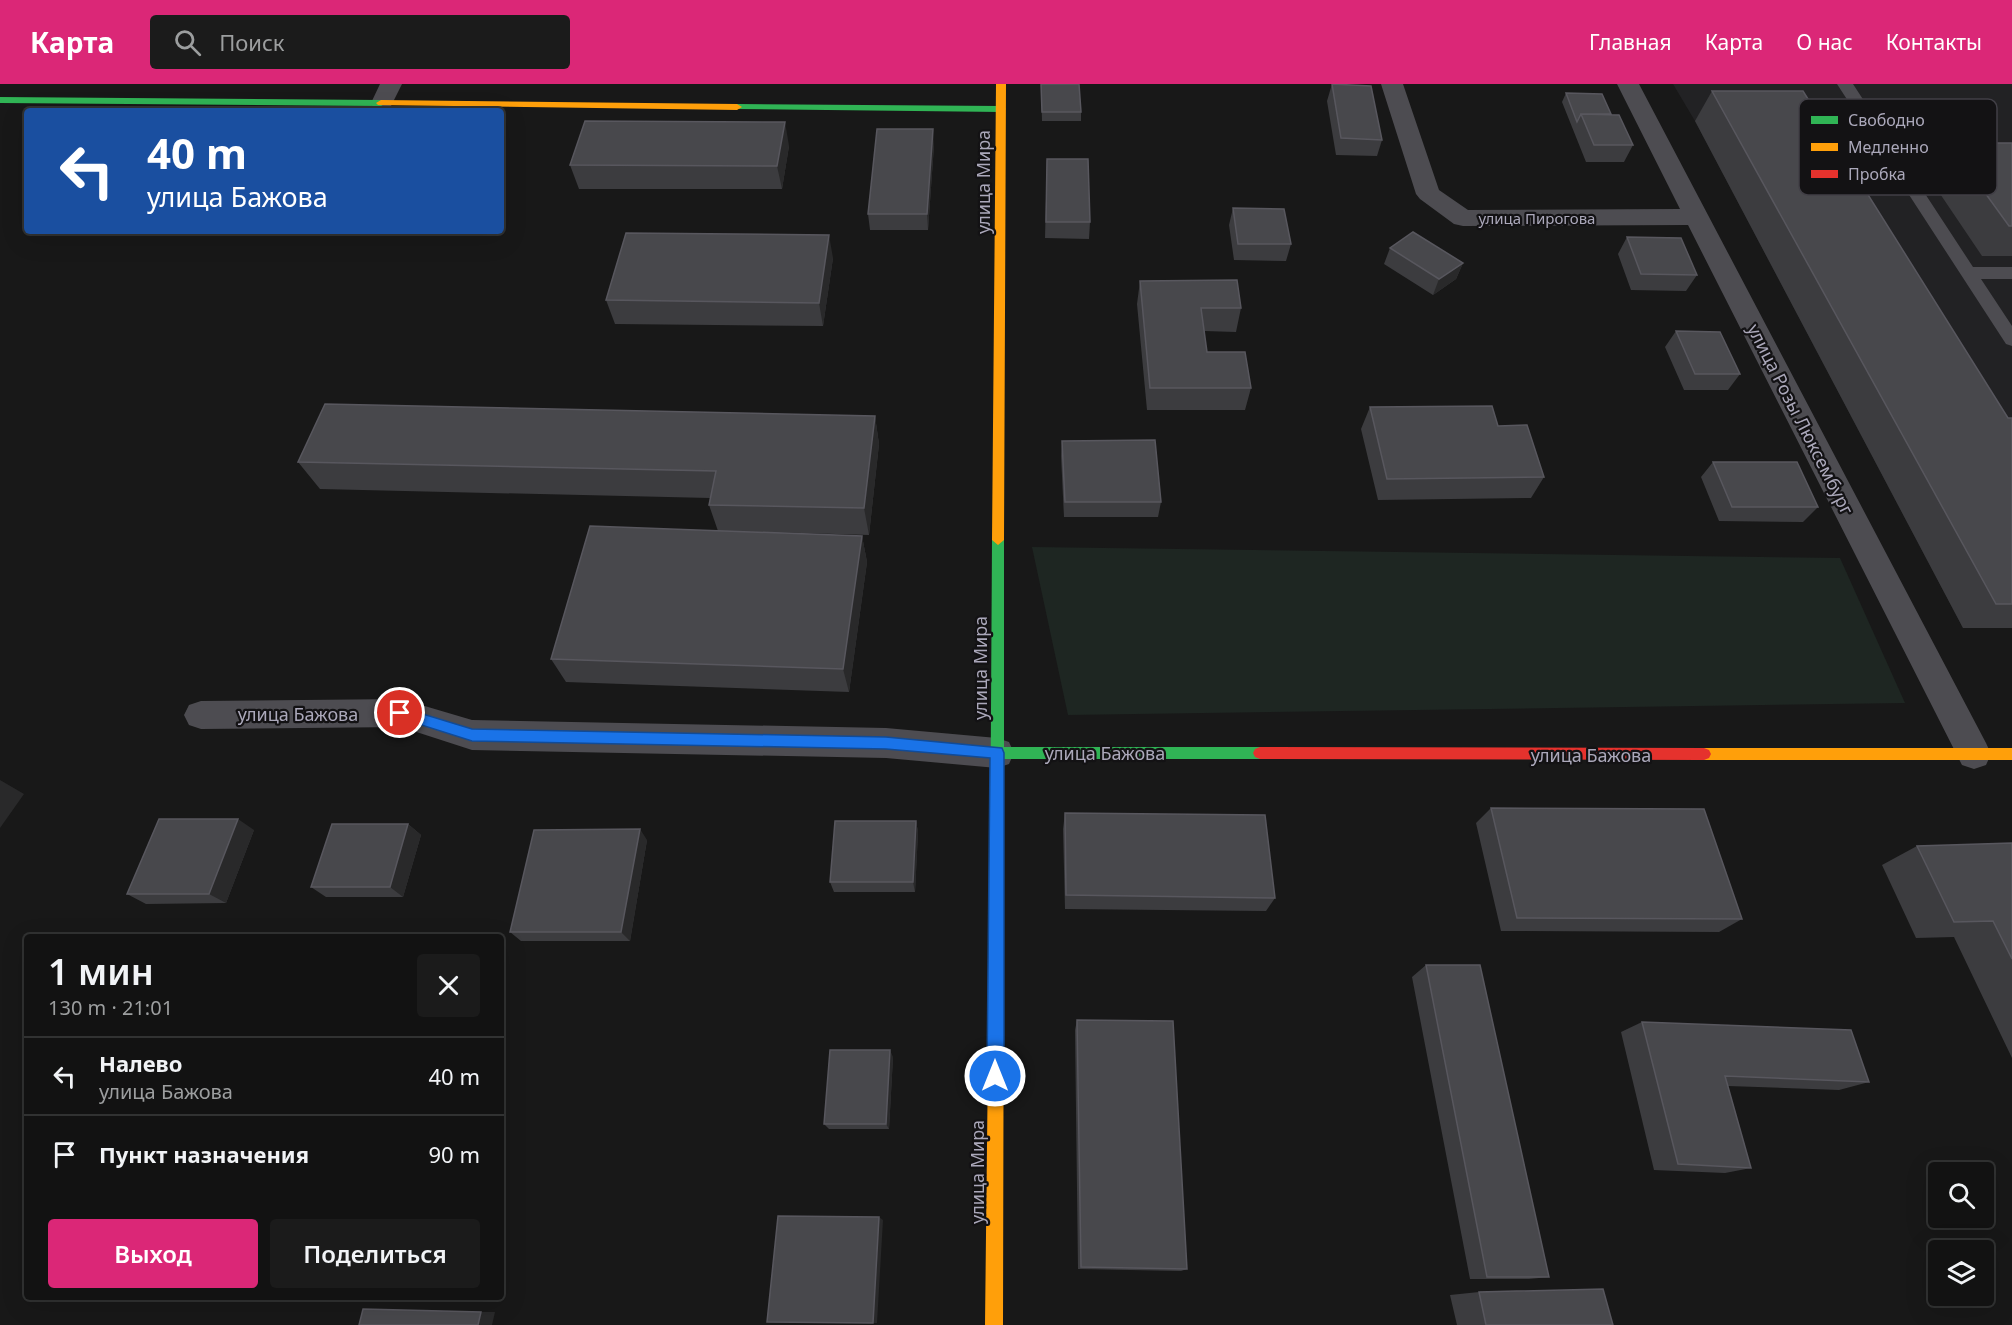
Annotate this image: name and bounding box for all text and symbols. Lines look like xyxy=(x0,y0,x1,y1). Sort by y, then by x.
search box xyxy=(150,15,570,69)
text: Карта xyxy=(30,23,114,61)
icon: search xyxy=(171,26,204,59)
text: Поиск xyxy=(219,27,285,57)
text: Главная xyxy=(1589,28,1672,56)
text: Карта xyxy=(1705,28,1763,56)
text: О нас xyxy=(1796,28,1853,56)
text: Контакты xyxy=(1886,28,1982,56)
legend xyxy=(1799,99,1997,195)
text: Свободно xyxy=(1848,109,1925,131)
text: 40 m xyxy=(147,124,247,181)
street label: улица Мира xyxy=(971,130,995,234)
icon: left xyxy=(48,132,126,210)
text: Медленно xyxy=(1848,136,1929,158)
text: Пробка xyxy=(1848,163,1906,185)
text: улица Бажова xyxy=(147,178,328,215)
street label: улица Пирогова xyxy=(1479,208,1595,228)
street label: улица Розы Люксембург xyxy=(1742,320,1860,519)
street label: улица Мира xyxy=(968,616,992,720)
pin xyxy=(374,687,425,738)
icon: arrive xyxy=(383,696,416,729)
street label: улица Бажова xyxy=(238,702,358,726)
street label: улица Бажова xyxy=(1045,741,1165,765)
street label: улица Бажова xyxy=(1531,743,1651,767)
text: 1 мин xyxy=(48,947,154,996)
button: close xyxy=(417,954,480,1017)
text: 130 m · 21:01 xyxy=(48,994,173,1021)
position arrow xyxy=(963,1044,1027,1108)
text: Налево xyxy=(99,1048,182,1078)
icon: left xyxy=(48,1060,81,1093)
text: 40 m xyxy=(429,1061,480,1091)
text: улица Бажова xyxy=(99,1078,233,1105)
street label: улица Мира xyxy=(965,1120,989,1224)
icon: arrive xyxy=(48,1138,81,1171)
text: Пункт назначения xyxy=(99,1139,309,1169)
text: 90 m xyxy=(429,1139,480,1169)
map controls xyxy=(1928,1162,1994,1306)
button: search xyxy=(1928,1162,1994,1228)
button: Выход xyxy=(48,1219,258,1288)
button: Поделиться xyxy=(270,1219,480,1288)
button: layers xyxy=(1928,1240,1994,1306)

